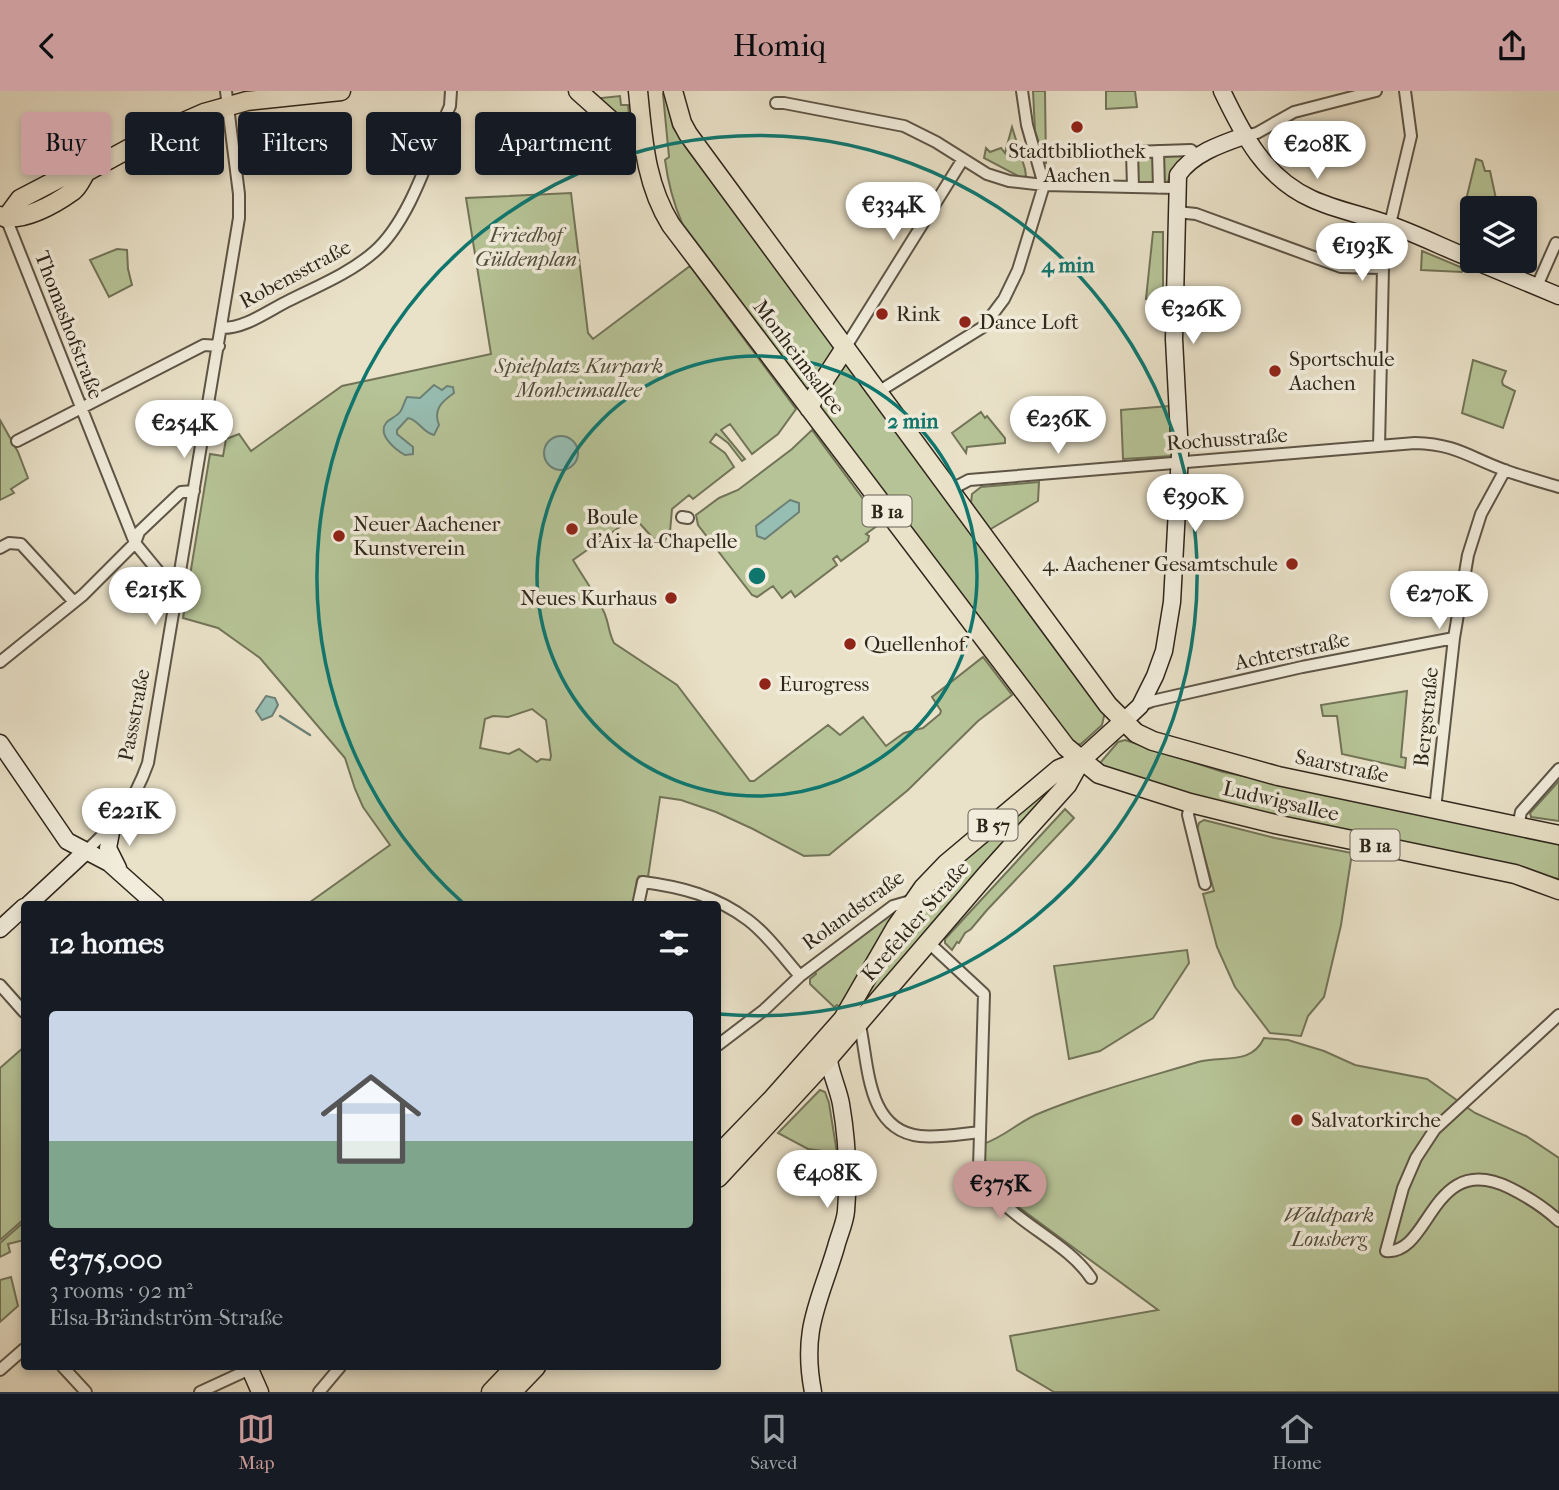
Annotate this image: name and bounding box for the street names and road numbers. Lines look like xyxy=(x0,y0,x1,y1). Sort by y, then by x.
street label: Robensstraße xyxy=(235,235,355,313)
street label: Thomashofstraße xyxy=(30,248,108,402)
street label: Monheimsallee xyxy=(748,295,850,419)
street label: Rochusstraße xyxy=(1165,423,1289,455)
road number: B 1a xyxy=(862,495,912,527)
street label: Achterstraße xyxy=(1231,627,1352,675)
street label: Bergstraße xyxy=(1409,666,1443,768)
street label: Passstraße xyxy=(113,667,155,763)
street label: Saarstraße xyxy=(1293,744,1391,788)
street label: Ludwigsallee xyxy=(1221,776,1341,826)
road number: B 57 xyxy=(968,810,1018,841)
road number: B 1a xyxy=(1350,829,1400,860)
street label: Krefelder Straße xyxy=(856,856,974,986)
street label: Rolandstraße xyxy=(797,865,909,955)

